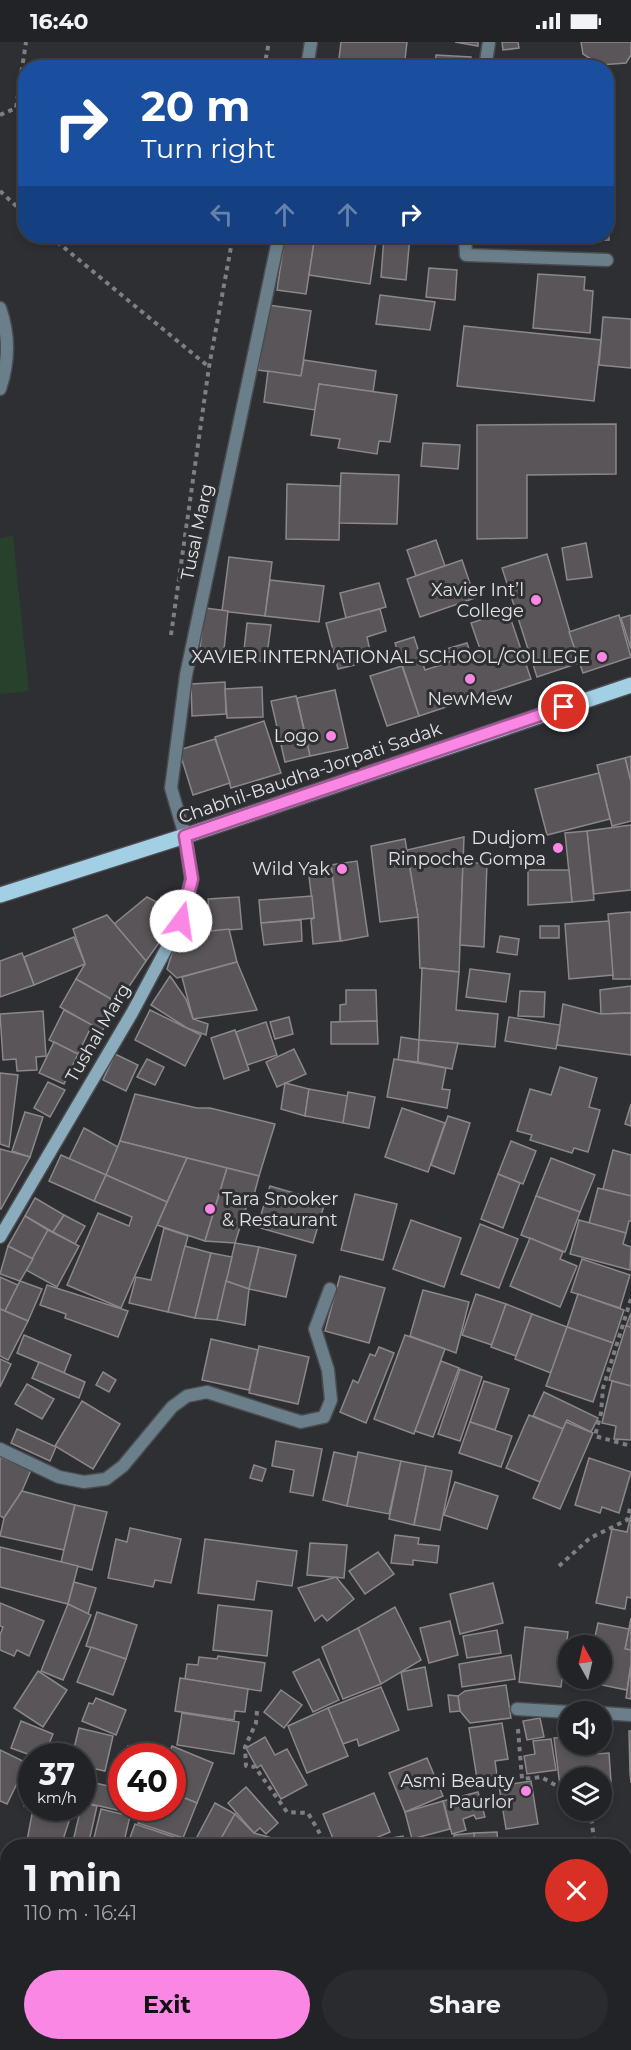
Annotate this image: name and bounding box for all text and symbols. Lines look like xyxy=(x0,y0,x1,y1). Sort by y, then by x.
text: 16:40 xyxy=(30,8,89,35)
text: 20 m xyxy=(141,80,250,132)
icon: right xyxy=(42,84,120,162)
text: Turn right xyxy=(141,132,276,165)
icon: left xyxy=(205,198,238,231)
icon: ahead xyxy=(268,198,301,231)
icon: ahead xyxy=(331,198,364,231)
icon: right xyxy=(394,198,427,231)
street label: Tusal Marg xyxy=(176,482,218,582)
place label: Xavier Int’l College xyxy=(431,579,524,622)
marker: Xavier Int’l College xyxy=(529,593,543,607)
place label: XAVIER INTERNATIONAL SCHOOL/COLLEGE xyxy=(191,646,590,668)
marker: XAVIER INTERNATIONAL SCHOOL/COLLEGE xyxy=(595,650,609,664)
marker: NewMew xyxy=(463,672,477,686)
pin xyxy=(538,681,589,732)
place label: NewMew xyxy=(428,688,513,710)
icon: arrive xyxy=(547,690,580,723)
street label: Chabhil-Baudha-Jorpati Sadak xyxy=(176,718,445,828)
place label: Logo xyxy=(274,725,319,747)
marker: Logo xyxy=(324,729,338,743)
place label: Dudjom Rinpoche Gompa xyxy=(388,827,546,870)
marker: Dudjom Rinpoche Gompa xyxy=(551,841,565,855)
place label: Wild Yak xyxy=(252,858,330,880)
marker: Wild Yak xyxy=(335,862,349,876)
position arrow xyxy=(149,889,213,953)
street label: Tushal Marg xyxy=(61,980,135,1086)
place label: Tara Snooker & Restaurant xyxy=(222,1188,339,1231)
marker: Tara Snooker & Restaurant xyxy=(203,1202,217,1216)
north arrow xyxy=(558,1635,612,1689)
map controls xyxy=(558,1635,612,1821)
button: sound xyxy=(558,1701,612,1755)
speed limit sign: 40 xyxy=(108,1743,186,1821)
text: 37 xyxy=(39,1756,75,1793)
button: layers xyxy=(558,1767,612,1821)
place label: Asmi Beauty Paurlor xyxy=(400,1770,514,1813)
marker: Asmi Beauty Paurlor xyxy=(519,1784,533,1798)
text: km/h xyxy=(37,1788,77,1807)
text: 1 min xyxy=(24,1856,122,1900)
button: close xyxy=(545,1859,608,1922)
text: 110 m · 16:41 xyxy=(24,1901,137,1925)
button: Exit xyxy=(24,1970,310,2039)
button: Share xyxy=(322,1970,608,2039)

